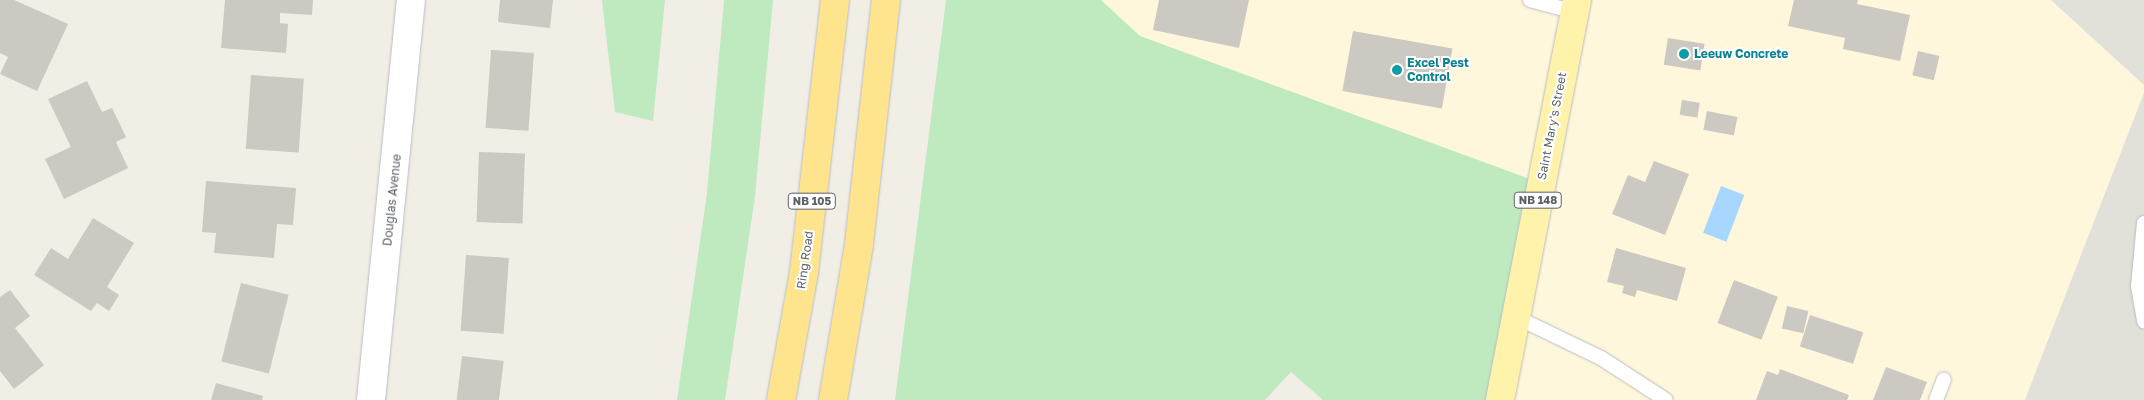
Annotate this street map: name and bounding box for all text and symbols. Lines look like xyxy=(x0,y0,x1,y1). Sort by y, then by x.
place label: Leeuw Concrete xyxy=(1694,47,1788,61)
marker: Leeuw Concrete xyxy=(1678,48,1690,60)
place label: Excel Pest Control xyxy=(1407,56,1469,84)
marker: Excel Pest Control xyxy=(1391,64,1403,76)
street label: Saint Mary's Street xyxy=(1534,71,1570,181)
street label: Douglas Avenue xyxy=(380,153,404,247)
road number: NB 105 xyxy=(787,192,837,210)
road number: NB 148 xyxy=(1513,192,1563,208)
street label: Ring Road xyxy=(794,230,816,290)

